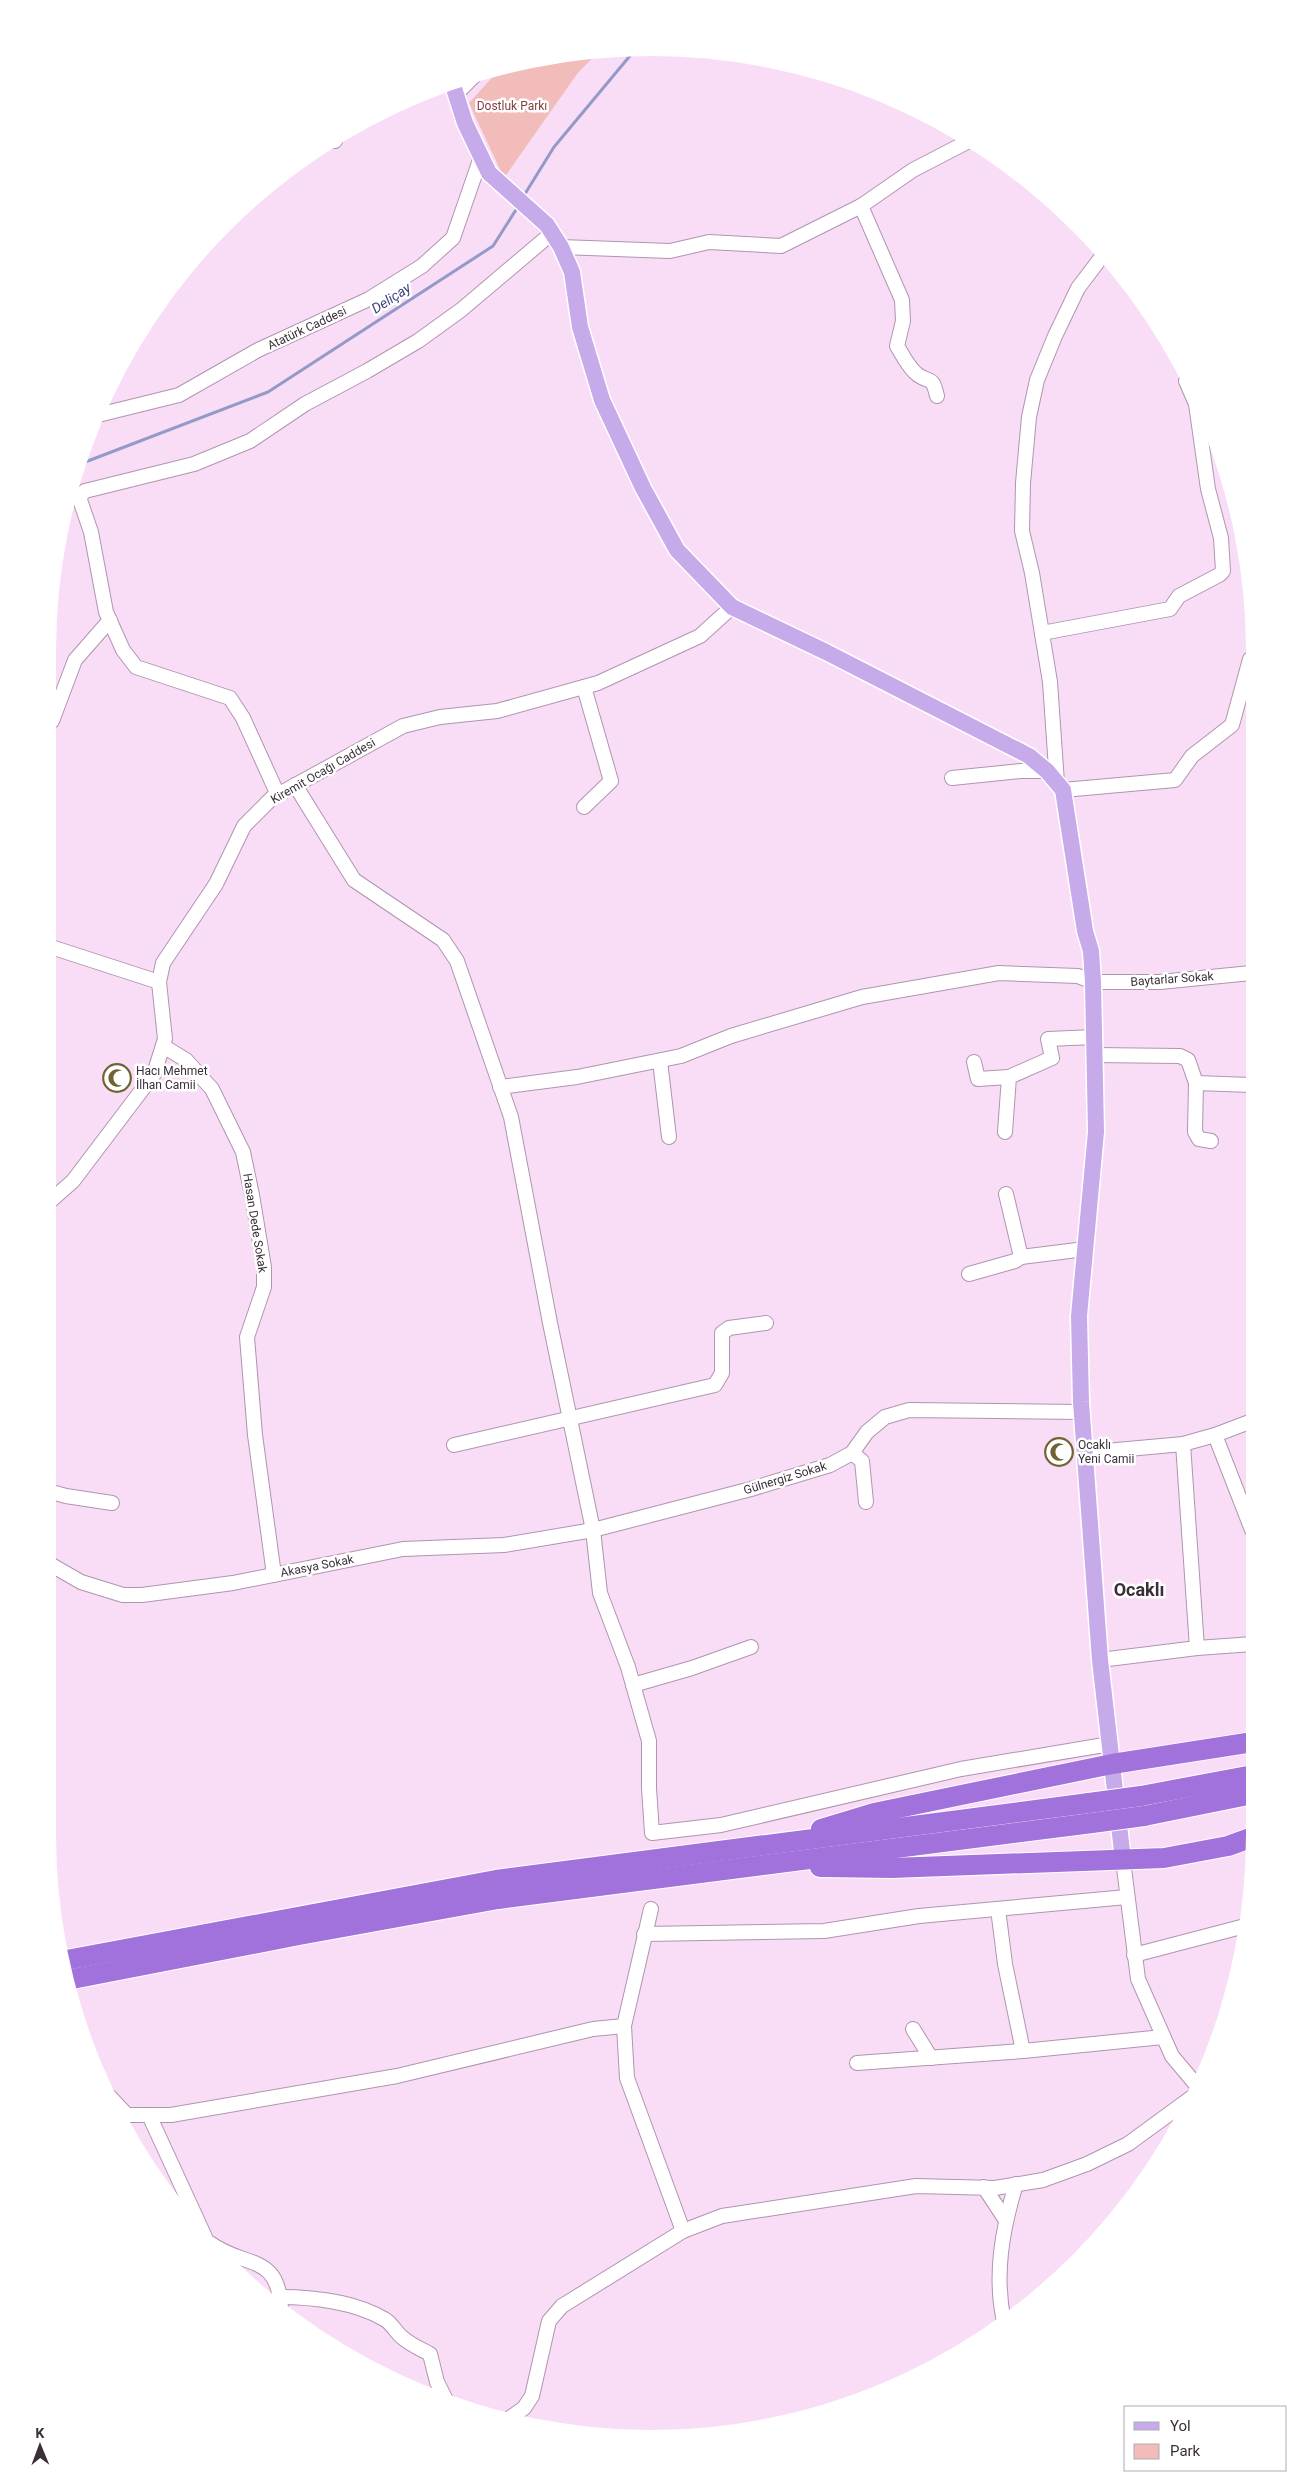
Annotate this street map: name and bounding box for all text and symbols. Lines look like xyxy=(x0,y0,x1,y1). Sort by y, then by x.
park label: Dostluk Parkı xyxy=(477,99,547,113)
water label: Deliçay xyxy=(368,279,414,317)
street label: Atatürk Caddesi xyxy=(265,304,349,352)
street label: Kiremit Ocağı Caddesi xyxy=(268,735,378,807)
street label: Baytarlar Sokak xyxy=(1130,969,1215,989)
mosque icon: Hacı Mehmet İlhan Camii xyxy=(102,1063,132,1093)
place label: Hacı Mehmet İlhan Camii xyxy=(136,1064,208,1092)
street label: Hasan Dede Sokak xyxy=(240,1172,270,1275)
mosque icon: Ocaklı Yeni Camii xyxy=(1044,1437,1074,1467)
place label: Ocaklı Yeni Camii xyxy=(1078,1438,1134,1466)
street label: Gülnergiz Sokak xyxy=(742,1458,829,1497)
street label: Akasya Sokak xyxy=(279,1552,356,1580)
district label: Ocaklı xyxy=(1114,1579,1164,1600)
legend xyxy=(1124,2406,1287,2471)
text: Yol xyxy=(1170,2417,1191,2435)
north arrow xyxy=(15,2421,65,2471)
text: K xyxy=(35,2425,44,2441)
text: Park xyxy=(1170,2442,1201,2460)

